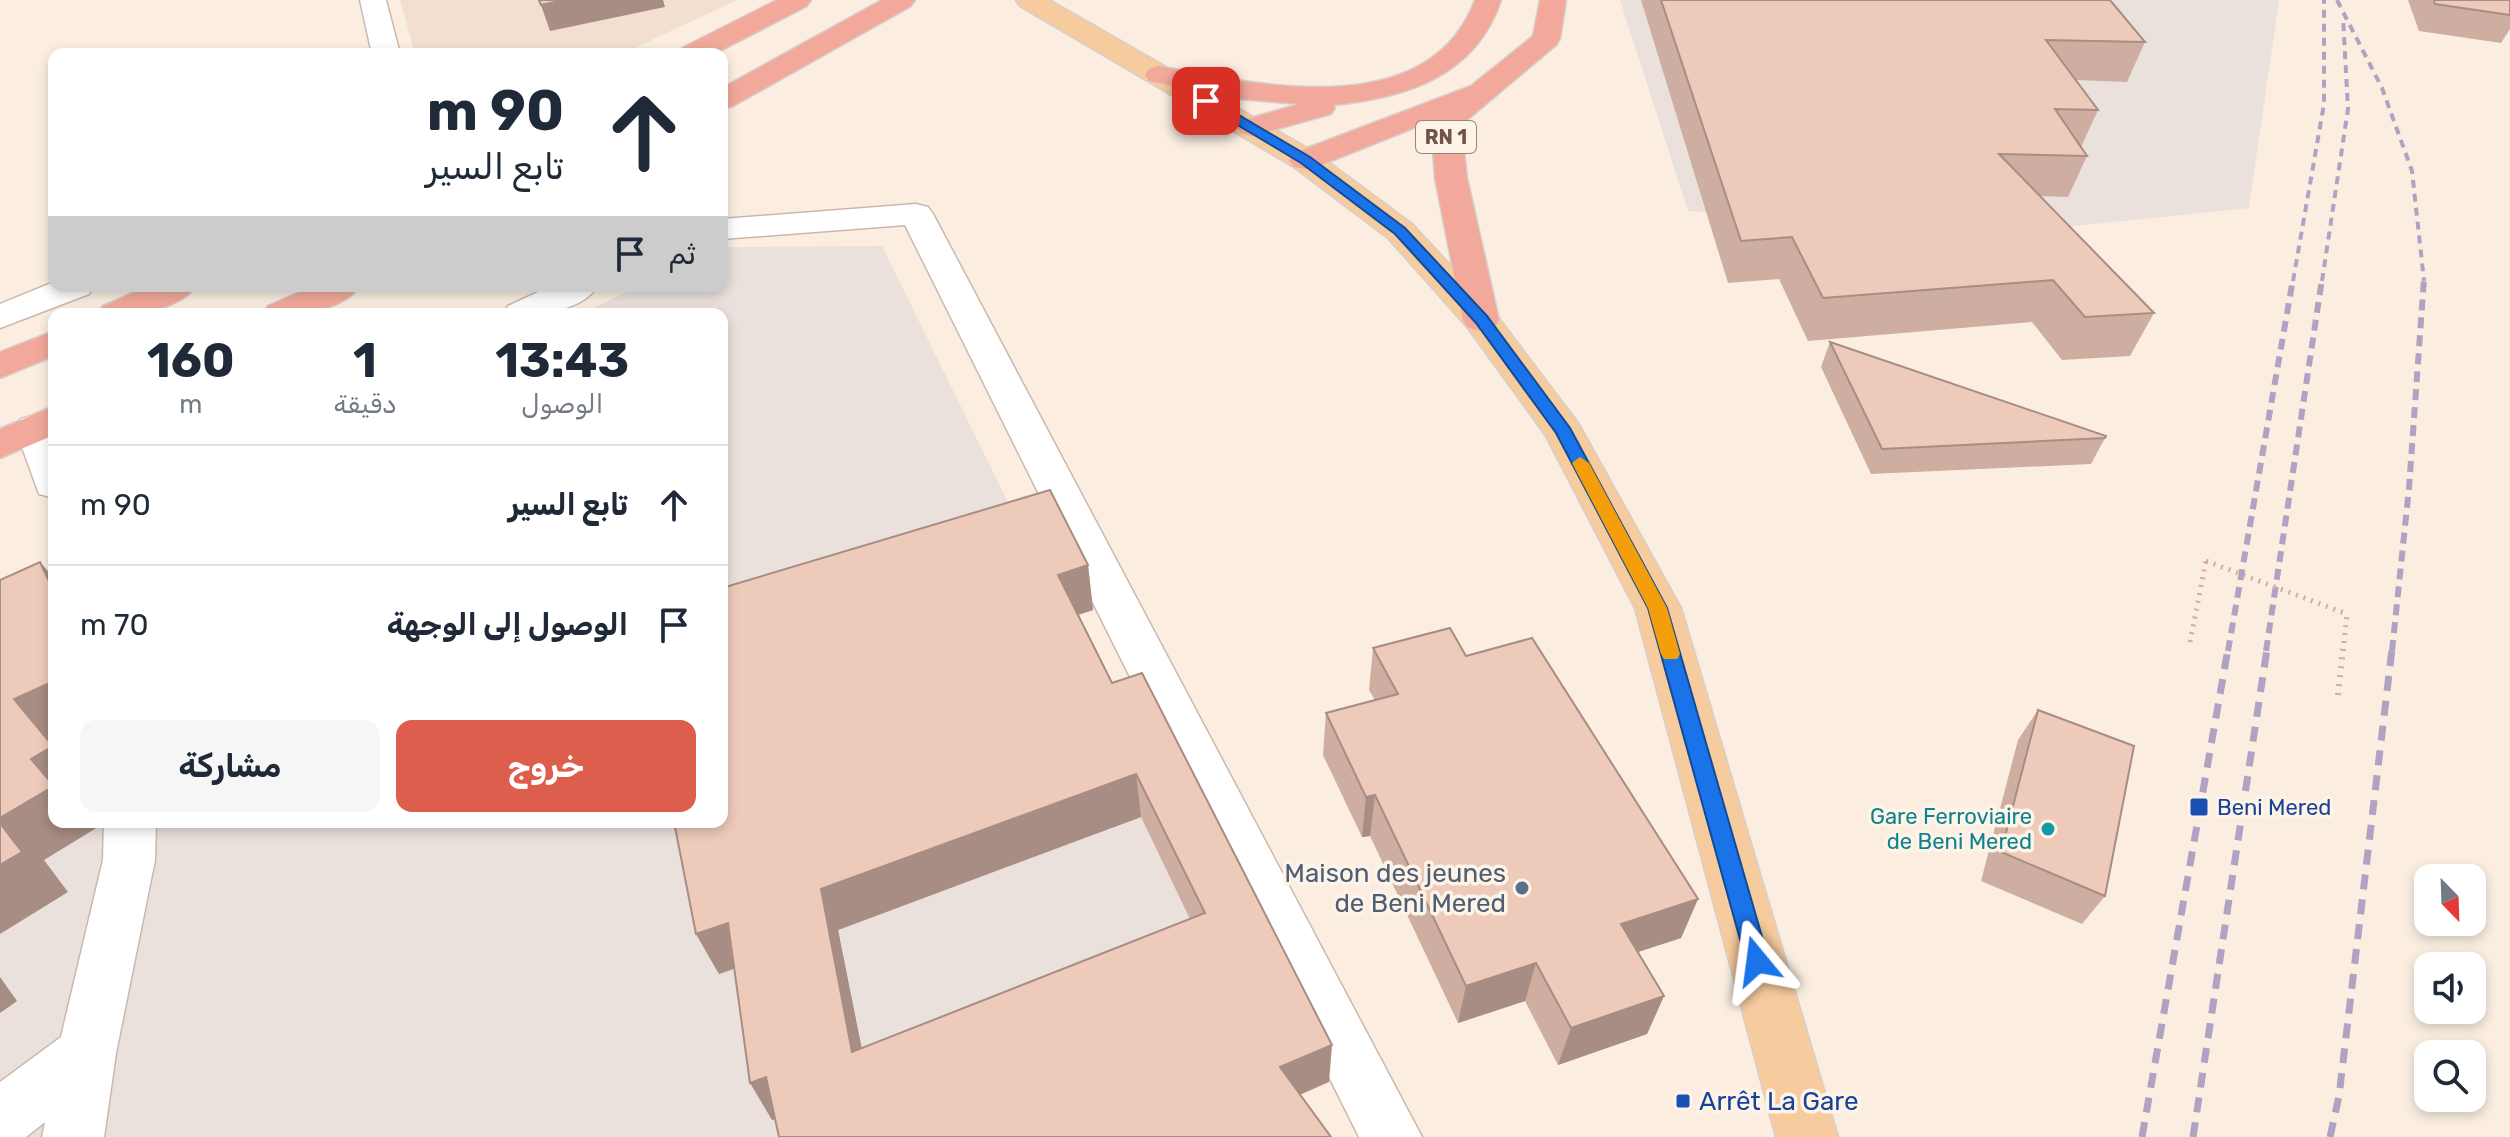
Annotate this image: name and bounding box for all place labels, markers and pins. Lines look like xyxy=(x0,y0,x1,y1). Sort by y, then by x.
pin xyxy=(1172,67,1240,135)
place label: Beni Mered xyxy=(2217,794,2331,821)
marker: Beni Mered xyxy=(2188,796,2210,818)
place label: Gare Ferroviaire de Beni Mered xyxy=(1870,803,2032,855)
marker: Gare Ferroviaire de Beni Mered xyxy=(2039,820,2057,838)
place label: Maison des jeunes de Beni Mered xyxy=(1284,858,1506,919)
marker: Maison des jeunes de Beni Mered xyxy=(1513,879,1531,897)
place label: Arrêt La Gare xyxy=(1699,1086,1859,1117)
marker: Arrêt La Gare xyxy=(1674,1092,1692,1110)

